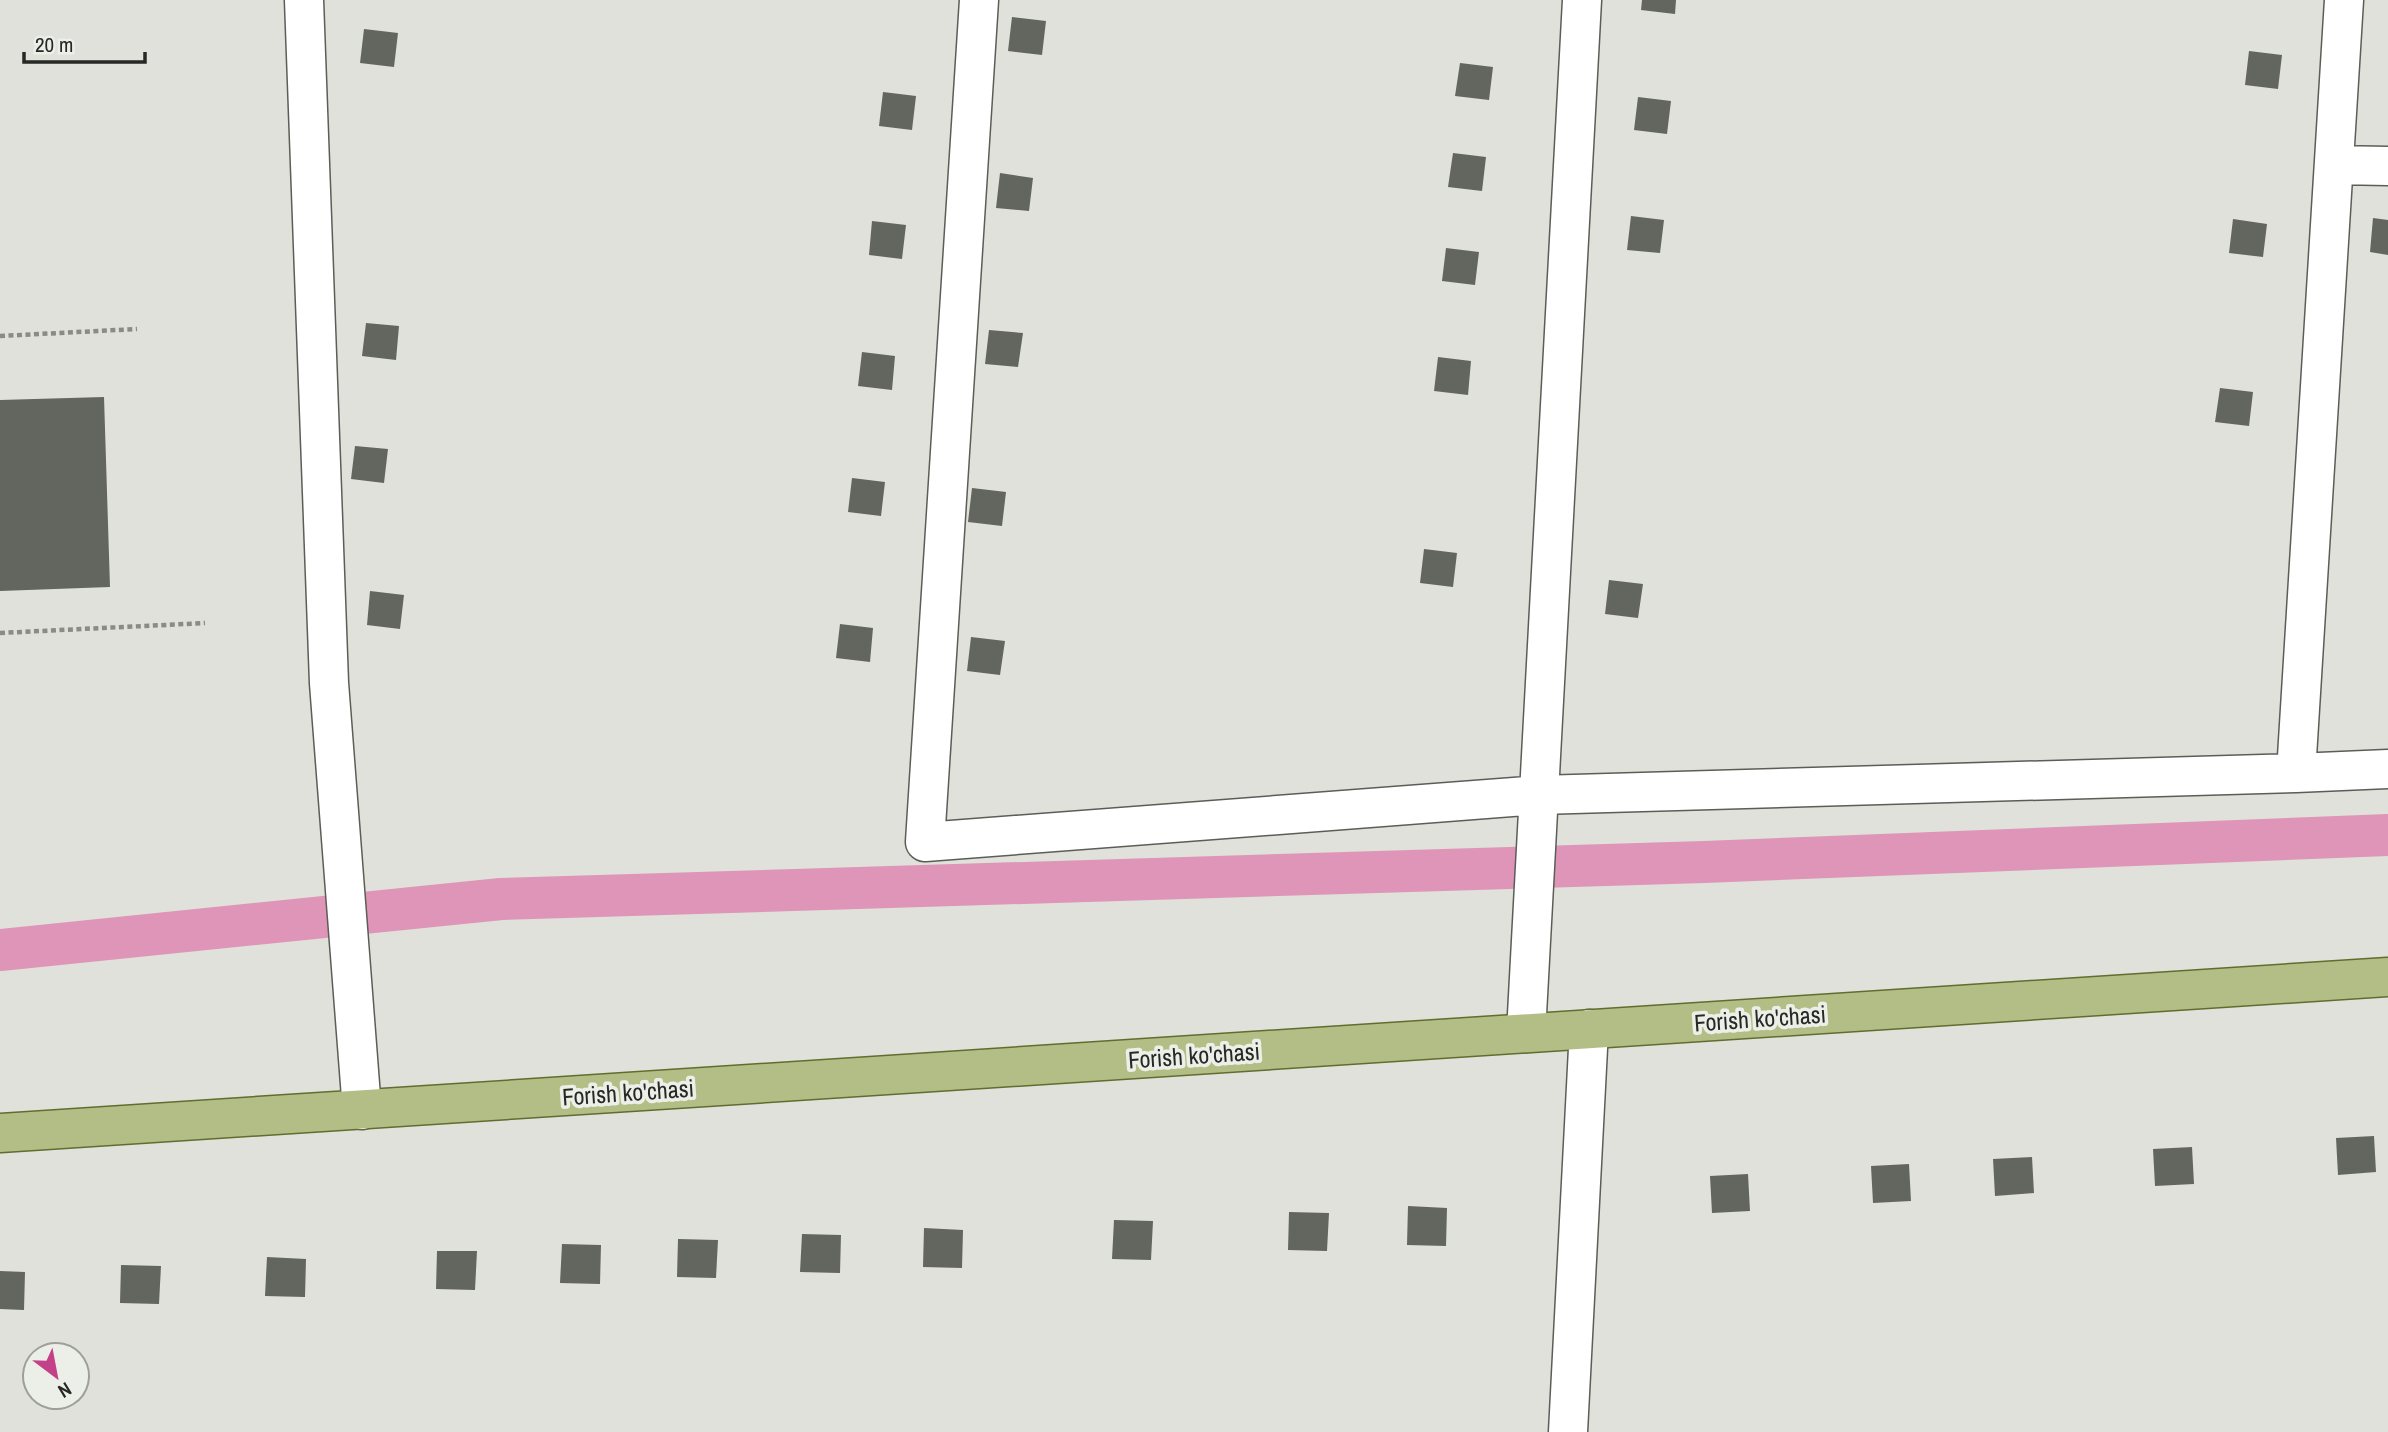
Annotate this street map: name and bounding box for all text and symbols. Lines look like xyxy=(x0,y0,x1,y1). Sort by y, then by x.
scale bar xyxy=(24,21,145,65)
text: 20 m xyxy=(35,30,73,59)
street label: Forish ko'chasi xyxy=(1693,997,1827,1039)
street label: Forish ko'chasi xyxy=(1127,1034,1261,1076)
street label: Forish ko'chasi xyxy=(561,1071,695,1113)
north arrow xyxy=(21,1341,91,1411)
text: N xyxy=(53,1376,77,1404)

